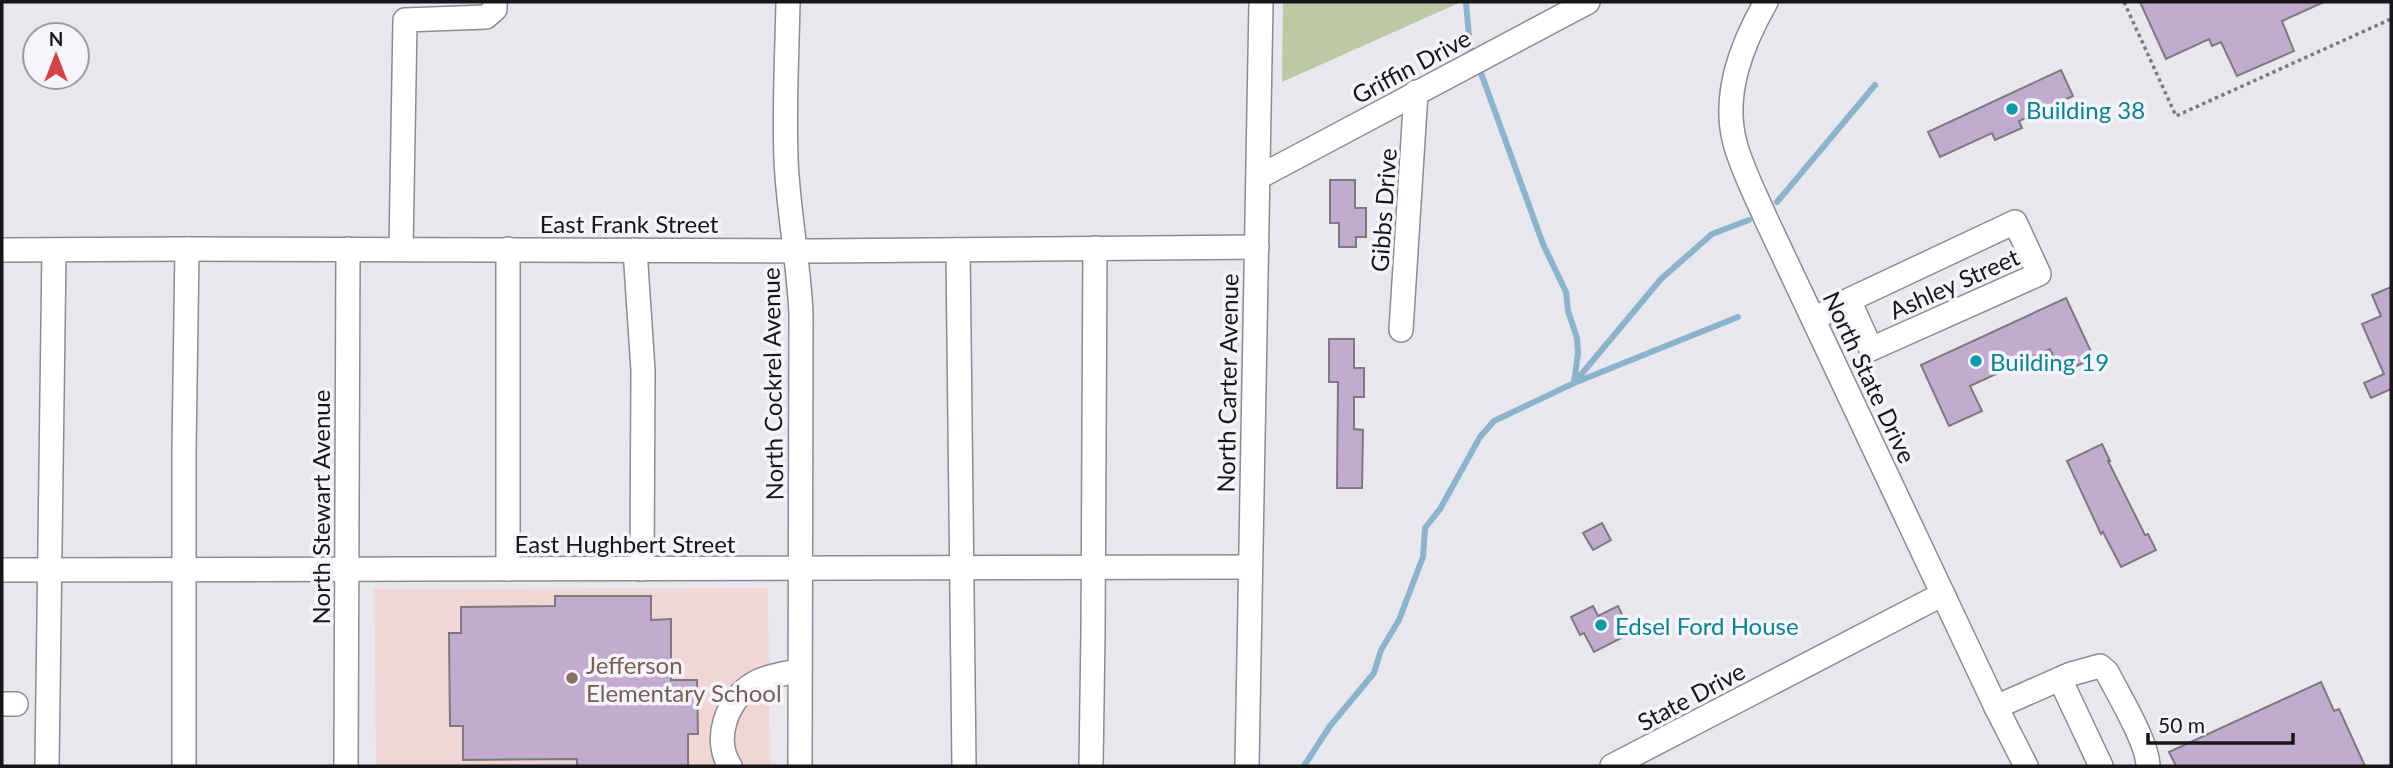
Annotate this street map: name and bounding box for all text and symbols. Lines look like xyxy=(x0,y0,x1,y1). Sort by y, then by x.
north arrow xyxy=(21,21,91,91)
street label: Griffin Drive xyxy=(1347,23,1475,109)
text: N xyxy=(49,27,63,50)
place label: Building 38 xyxy=(2026,95,2145,124)
marker: Building 38 xyxy=(2004,101,2020,117)
street label: Gibbs Drive xyxy=(1364,147,1402,273)
street label: East Frank Street xyxy=(540,209,719,238)
street label: Ashley Street xyxy=(1885,241,2024,325)
street label: North Cockrel Avenue xyxy=(755,267,789,501)
street label: North Carter Avenue xyxy=(1211,273,1243,493)
street label: North State Drive xyxy=(1818,287,1922,467)
place label: Building 19 xyxy=(1990,347,2109,376)
marker: Building 19 xyxy=(1968,353,1984,369)
street label: North Stewart Avenue xyxy=(306,390,335,624)
street label: East Hughbert Street xyxy=(515,529,736,558)
place label: Edsel Ford House xyxy=(1615,611,1799,640)
marker: Edsel Ford House xyxy=(1593,617,1609,633)
place label: Jefferson Elementary School xyxy=(586,650,782,707)
street label: State Drive xyxy=(1632,656,1750,736)
marker: Jefferson Elementary School xyxy=(564,670,580,686)
scale bar xyxy=(2148,702,2293,746)
text: 50 m xyxy=(2158,712,2205,737)

